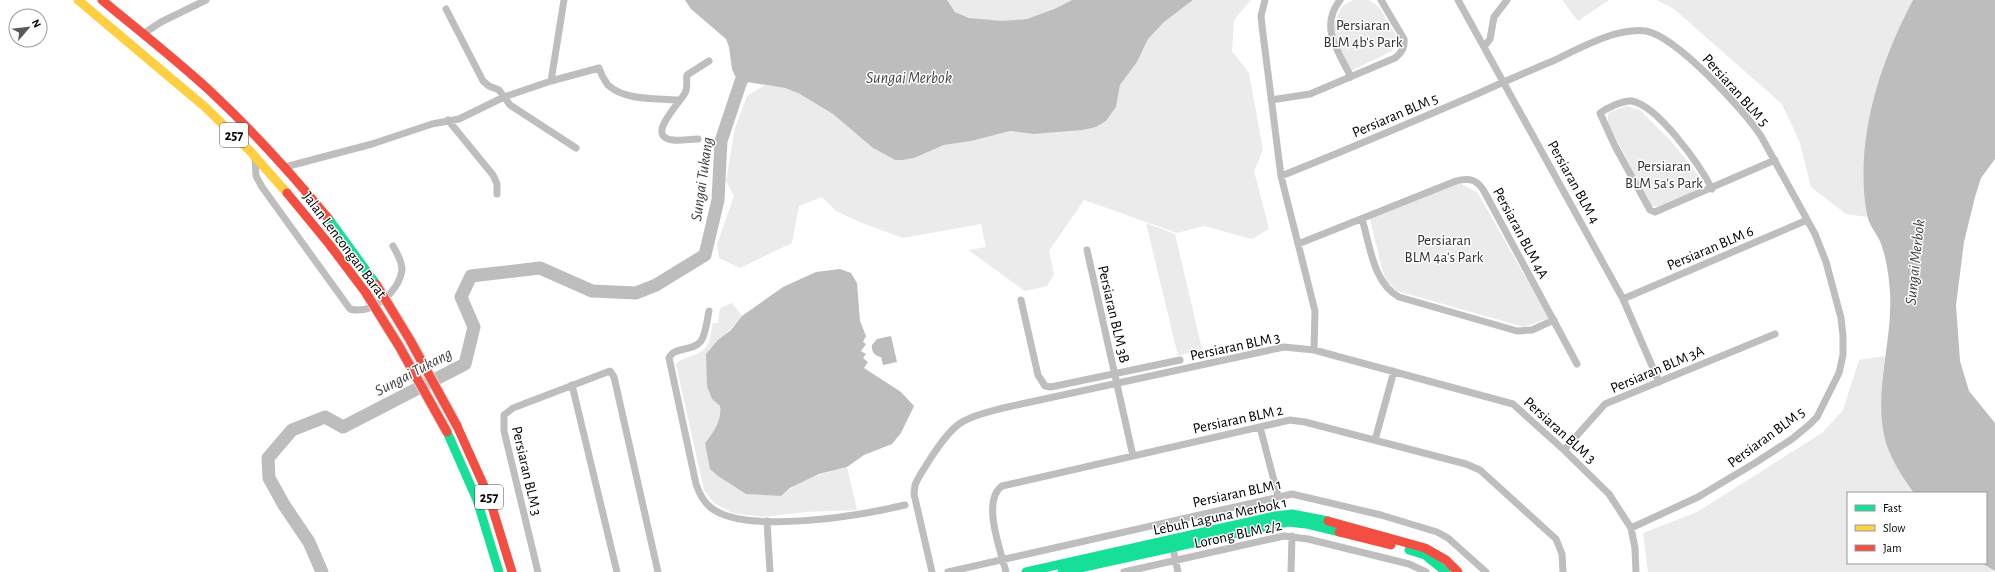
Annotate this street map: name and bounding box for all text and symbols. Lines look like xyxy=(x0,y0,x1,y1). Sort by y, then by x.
north arrow xyxy=(8,8,48,48)
text: N xyxy=(30,18,43,30)
park label: Persiaran BLM 4b's Park xyxy=(1323,18,1403,50)
street label: Persiaran BLM 5 xyxy=(1699,51,1772,129)
water label: Sungai Merbok xyxy=(866,70,952,86)
street label: Persiaran BLM 5 xyxy=(1350,91,1440,140)
road number: 257 xyxy=(220,123,248,147)
water label: Sungai Tukang xyxy=(688,136,716,222)
street label: Persiaran BLM 4 xyxy=(1545,138,1603,226)
park label: Persiaran BLM 5a's Park xyxy=(1625,159,1703,191)
street label: Persiaran BLM 4A xyxy=(1490,185,1551,282)
street label: Jalan Lencongan Barat xyxy=(300,189,389,301)
water label: Sungai Merbok xyxy=(1903,218,1927,306)
street label: Persiaran BLM 6 xyxy=(1665,224,1756,273)
park label: Persiaran BLM 4a's Park xyxy=(1405,233,1484,265)
street label: Persiaran BLM 3B xyxy=(1095,264,1132,364)
street label: Persiaran BLM 3 xyxy=(1189,330,1281,363)
street label: Persiaran BLM 3A xyxy=(1608,343,1706,396)
water label: Sungai Tukang xyxy=(372,345,455,399)
street label: Persiaran BLM 3 xyxy=(1521,394,1599,467)
street label: Persiaran BLM 2 xyxy=(1192,403,1285,436)
street label: Persiaran BLM 5 xyxy=(1725,404,1808,470)
street label: Persiaran BLM 3 xyxy=(509,425,544,517)
street label: Persiaran BLM 1 xyxy=(1191,477,1283,510)
road number: 257 xyxy=(475,485,503,509)
legend xyxy=(1847,492,1987,564)
street label: Lebuh Laguna Merbok 1 xyxy=(1152,495,1288,538)
text: Fast xyxy=(1883,502,1902,514)
street label: Lorong BLM 2/2 xyxy=(1193,518,1284,551)
text: Slow xyxy=(1883,522,1905,534)
text: Jam xyxy=(1883,542,1902,554)

